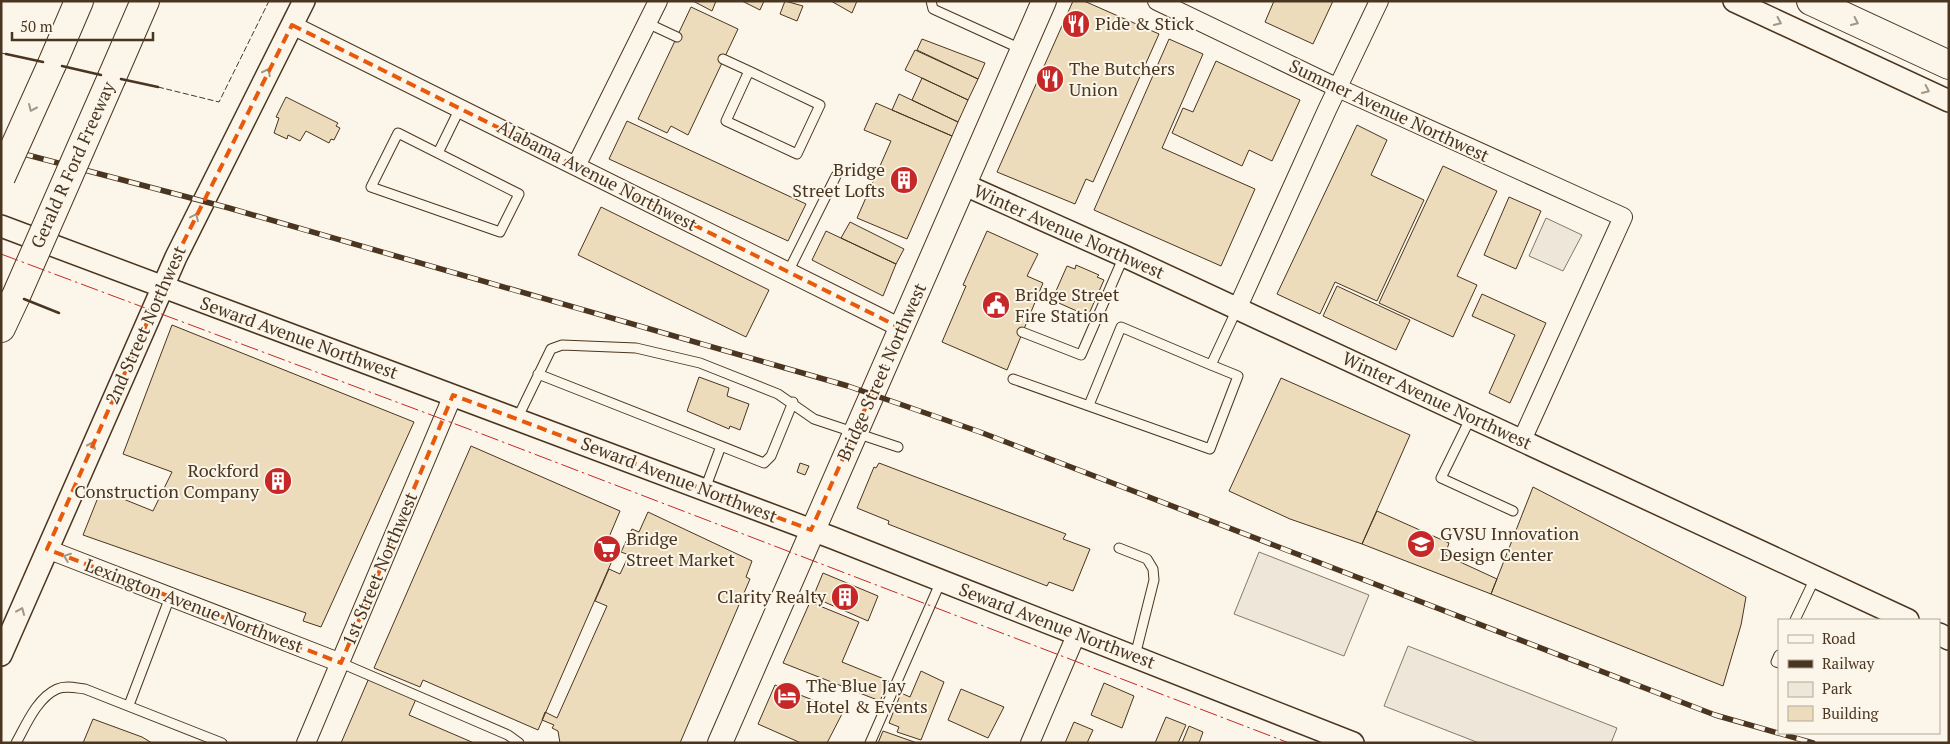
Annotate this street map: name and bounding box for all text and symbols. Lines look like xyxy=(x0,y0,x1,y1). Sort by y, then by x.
restaurant icon: Pide & Stick xyxy=(1061,9,1091,39)
scale bar xyxy=(12,10,154,42)
place label: Pide & Stick xyxy=(1095,11,1195,35)
one-way arrow xyxy=(1773,15,1782,26)
one-way arrow xyxy=(1850,15,1859,26)
text: 50 m xyxy=(20,16,53,36)
street label: Summer Avenue Northwest xyxy=(1286,53,1494,167)
place label: The Butchers Union xyxy=(1069,56,1175,101)
restaurant icon: The Butchers Union xyxy=(1035,64,1065,94)
one-way arrow xyxy=(261,68,272,77)
street label: Gerald R Ford Freeway xyxy=(24,77,120,252)
one-way arrow xyxy=(1921,84,1930,94)
one-way arrow xyxy=(27,103,38,112)
street label: Alabama Avenue Northwest xyxy=(493,114,702,236)
place label: Bridge Street Lofts xyxy=(792,157,885,202)
building icon: Bridge Street Lofts xyxy=(889,165,919,195)
street label: Winter Avenue Northwest xyxy=(970,178,1169,284)
one-way arrow xyxy=(188,213,199,222)
street label: 2nd Street Northwest xyxy=(99,241,191,407)
street label: Bridge Street Northwest xyxy=(831,279,931,464)
place label: Bridge Street Fire Station xyxy=(1015,282,1120,327)
street label: Seward Avenue Northwest xyxy=(197,290,402,384)
public building icon: Bridge Street Fire Station xyxy=(981,290,1011,320)
street label: Winter Avenue Northwest xyxy=(1339,346,1536,455)
street label: Seward Avenue Northwest xyxy=(578,430,781,528)
one-way arrow xyxy=(86,441,97,450)
place label: Rockford Construction Company xyxy=(74,458,260,503)
building icon: Rockford Construction Company xyxy=(263,466,293,496)
street label: 1st Street Northwest xyxy=(336,488,422,649)
place label: GVSU Innovation Design Center xyxy=(1440,521,1579,566)
place label: Bridge Street Market xyxy=(626,526,735,571)
school or university icon: GVSU Innovation Design Center xyxy=(1406,529,1436,559)
supermarket icon: Bridge Street Market xyxy=(592,534,622,564)
street label: Lexington Avenue Northwest xyxy=(82,552,307,658)
one-way arrow xyxy=(63,553,72,563)
street label: Seward Avenue Northwest xyxy=(956,576,1159,674)
building icon: Clarity Realty xyxy=(830,582,860,612)
place label: Clarity Realty xyxy=(717,584,827,608)
one-way arrow xyxy=(15,607,25,615)
legend xyxy=(1778,619,1940,734)
text: Road xyxy=(1822,628,1855,648)
text: Railway xyxy=(1822,653,1875,673)
place label: The Blue Jay Hotel & Events xyxy=(806,673,928,718)
text: Park xyxy=(1822,678,1852,698)
hotel icon: The Blue Jay Hotel & Events xyxy=(772,681,802,711)
text: Building xyxy=(1822,703,1880,723)

